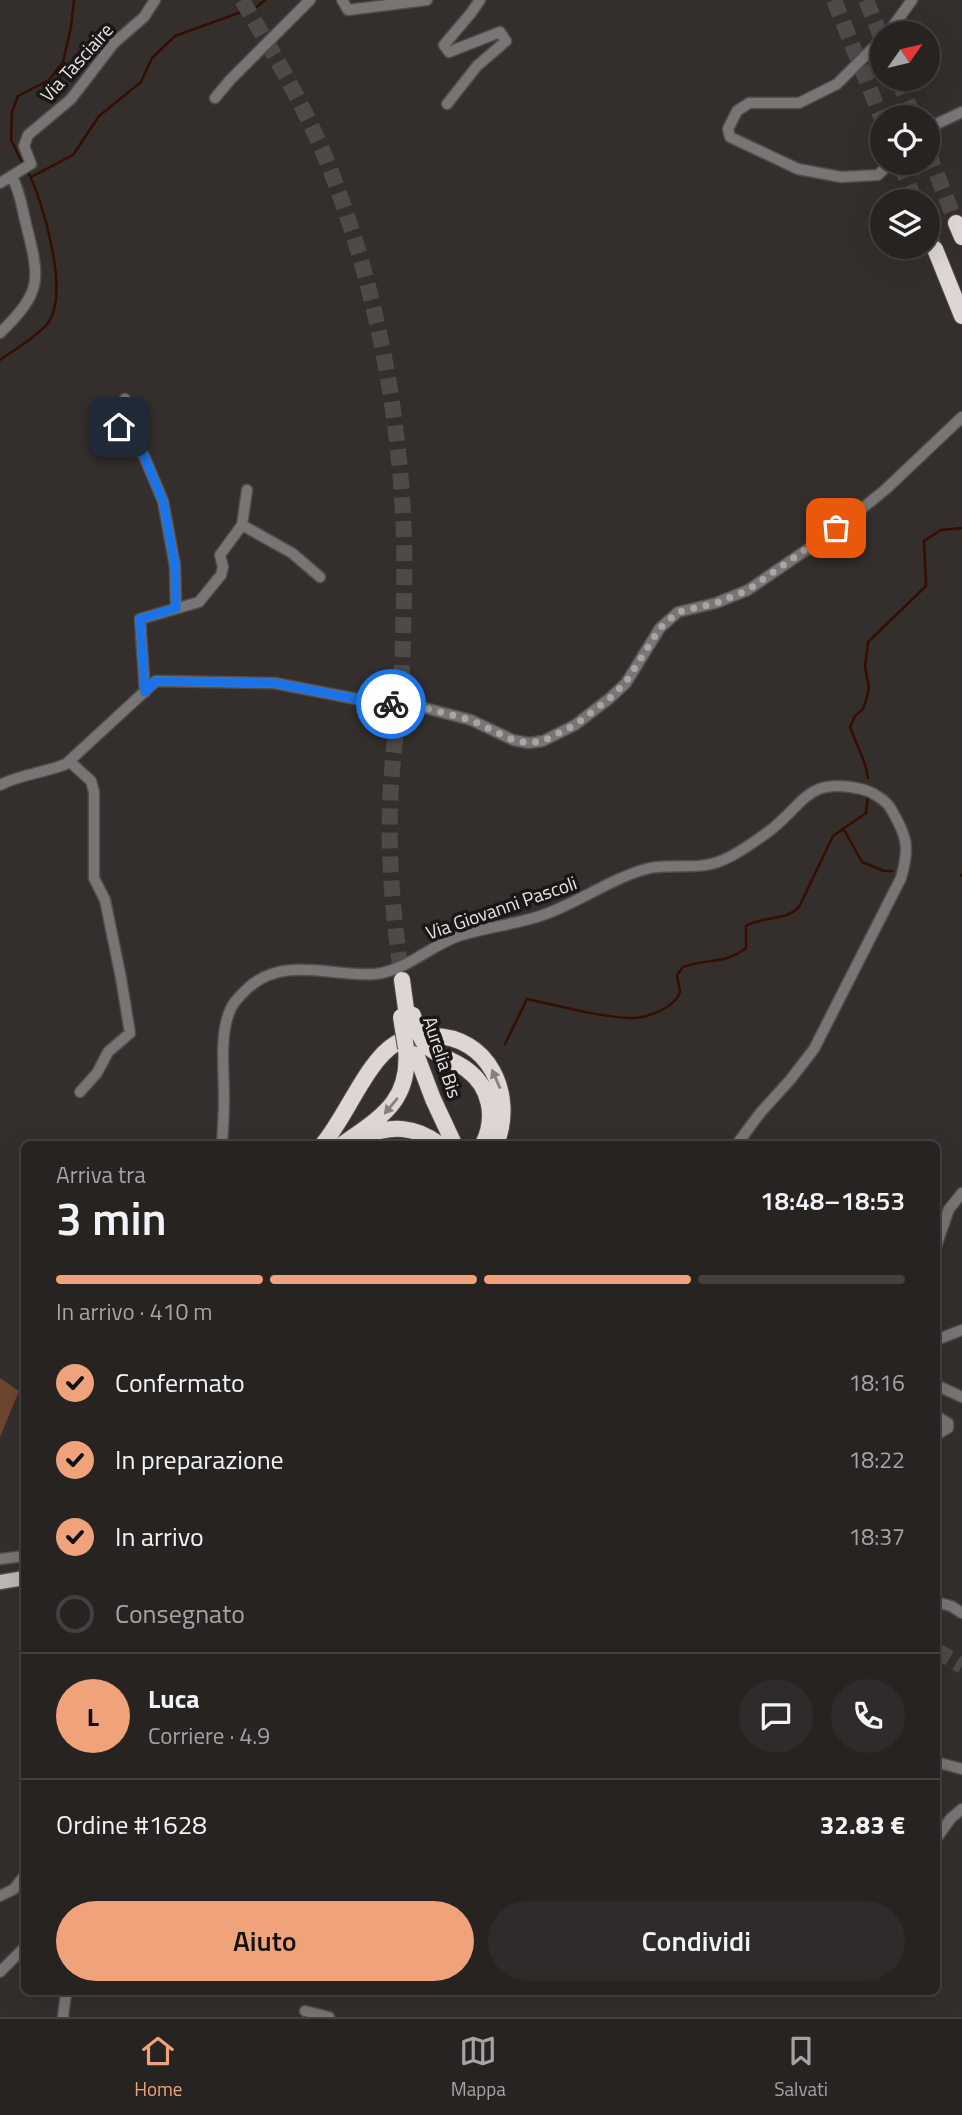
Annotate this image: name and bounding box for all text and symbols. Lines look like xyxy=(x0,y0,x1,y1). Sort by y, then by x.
street label: Via Tasciaire xyxy=(33,16,119,108)
north arrow xyxy=(870,21,940,91)
map controls xyxy=(870,21,940,259)
button: locate xyxy=(870,105,940,175)
button: layers xyxy=(870,189,940,259)
pin xyxy=(89,397,149,457)
icon: home xyxy=(100,408,138,446)
pin xyxy=(806,498,866,558)
icon: bag xyxy=(817,509,855,547)
courier xyxy=(356,669,426,739)
icon: bike xyxy=(372,685,410,723)
street label: Via Giovanni Pascoli xyxy=(421,868,581,946)
street label: Aurelia Bis xyxy=(416,1012,470,1102)
one-way arrow xyxy=(490,1069,502,1089)
one-way arrow xyxy=(384,1097,399,1114)
text: Arriva tra xyxy=(56,1157,146,1192)
text: 18:48–18:53 xyxy=(760,1181,905,1220)
text: 3 min xyxy=(56,1183,167,1253)
text: In arrivo · 410 m xyxy=(56,1294,213,1329)
text: Confermato xyxy=(115,1363,245,1402)
icon: check xyxy=(56,1364,94,1402)
text: 18:16 xyxy=(848,1365,905,1400)
text: In preparazione xyxy=(115,1440,284,1479)
icon: check xyxy=(56,1441,94,1479)
text: 18:22 xyxy=(848,1442,905,1477)
text: In arrivo xyxy=(115,1517,204,1556)
icon: check xyxy=(56,1518,94,1556)
text: 18:37 xyxy=(848,1519,905,1554)
text: Consegnato xyxy=(115,1594,245,1633)
text: Luca xyxy=(148,1679,200,1718)
button: chat xyxy=(739,1679,813,1753)
button: phone xyxy=(831,1679,905,1753)
text: L xyxy=(87,1697,99,1736)
text: Corriere · 4.9 xyxy=(148,1718,270,1753)
text: Ordine #1628 xyxy=(56,1805,207,1844)
text: 32.83 € xyxy=(820,1805,905,1844)
button: Aiuto xyxy=(56,1901,474,1981)
button: Condividi xyxy=(488,1901,905,1981)
tab: Home xyxy=(134,2032,182,2103)
tab: Mappa xyxy=(451,2032,506,2103)
tab: Salvati xyxy=(774,2032,828,2103)

